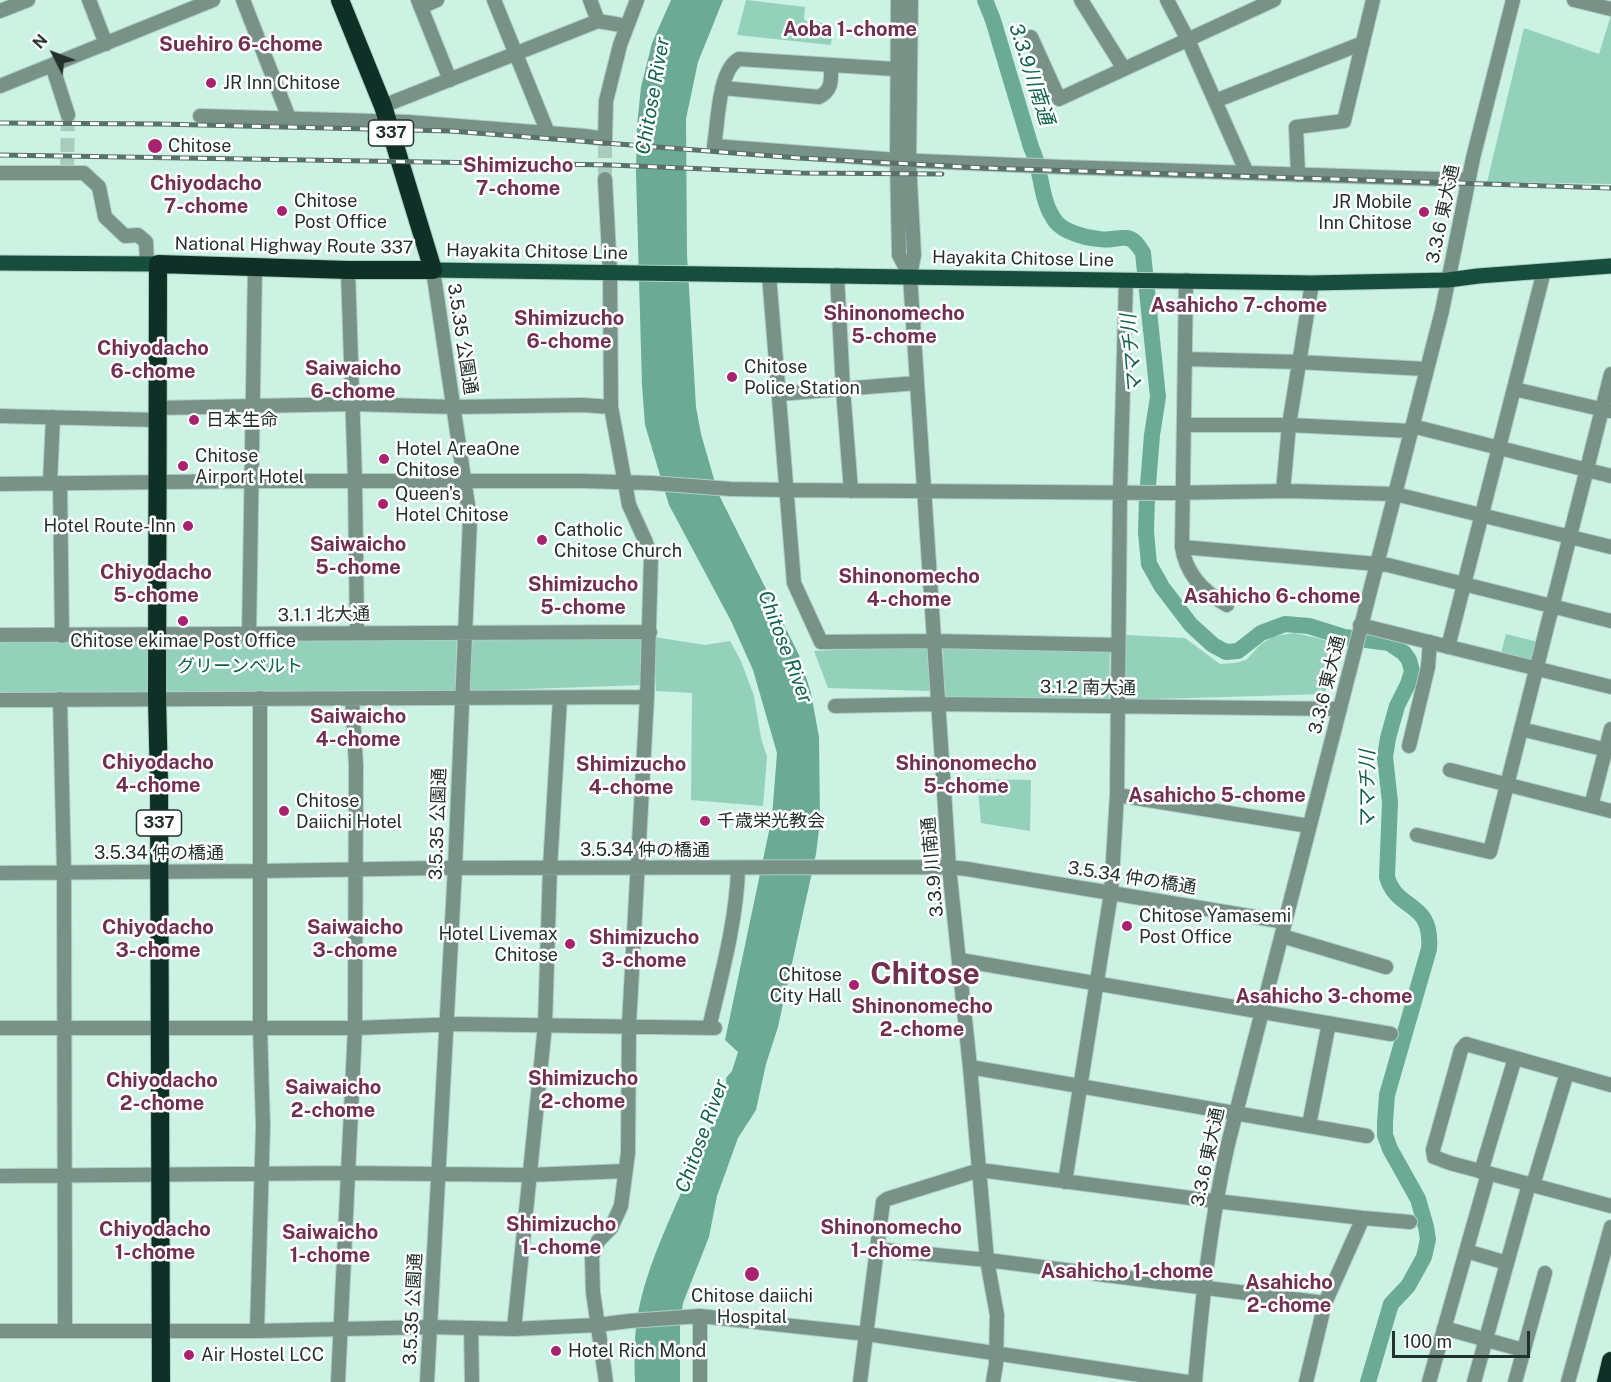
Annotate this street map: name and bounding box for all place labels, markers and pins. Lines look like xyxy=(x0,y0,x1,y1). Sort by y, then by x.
place label: JR Inn Chitose xyxy=(223,72,340,94)
marker: JR Inn Chitose xyxy=(204,76,218,90)
place label: Chitose xyxy=(168,135,231,157)
marker: Chitose xyxy=(146,137,164,155)
place label: Chitose Post Office xyxy=(294,190,387,232)
place label: JR Mobile Inn Chitose xyxy=(1318,191,1412,234)
marker: Chitose Post Office xyxy=(275,204,289,218)
marker: JR Mobile Inn Chitose xyxy=(1417,205,1431,219)
place label: Chitose Police Station xyxy=(744,356,860,398)
marker: Chitose Police Station xyxy=(725,370,739,384)
place label: 日本生命 xyxy=(206,409,278,431)
marker: 日本生命 xyxy=(187,413,201,427)
place label: Hotel AreaOne Chitose xyxy=(396,438,520,480)
place label: Chitose Airport Hotel xyxy=(195,445,304,488)
marker: Hotel AreaOne Chitose xyxy=(377,452,391,466)
marker: Chitose Airport Hotel xyxy=(176,459,190,473)
place label: Queen's Hotel Chitose xyxy=(395,483,509,526)
marker: Queen's Hotel Chitose xyxy=(376,497,390,511)
place label: Hotel Route-Inn xyxy=(44,515,176,537)
marker: Hotel Route-Inn xyxy=(181,519,195,533)
place label: Catholic Chitose Church xyxy=(554,519,682,562)
marker: Catholic Chitose Church xyxy=(535,533,549,547)
marker: Chitose ekimae Post Office xyxy=(176,614,190,628)
place label: Chitose ekimae Post Office xyxy=(70,630,296,652)
place label: Chitose Daiichi Hotel xyxy=(296,790,402,832)
marker: Chitose Daiichi Hotel xyxy=(277,804,291,818)
place label: 千歳栄光教会 xyxy=(717,810,825,832)
marker: 千歳栄光教会 xyxy=(698,814,712,828)
place label: Chitose Yamasemi Post Office xyxy=(1139,905,1291,948)
marker: Chitose Yamasemi Post Office xyxy=(1120,919,1134,933)
place label: Hotel Livemax Chitose xyxy=(438,923,558,966)
marker: Hotel Livemax Chitose xyxy=(563,937,577,951)
place label: Chitose City Hall xyxy=(770,964,842,1006)
marker: Chitose City Hall xyxy=(847,978,861,992)
marker: Chitose daiichi Hospital xyxy=(743,1265,761,1283)
place label: Chitose daiichi Hospital xyxy=(691,1285,813,1328)
place label: Hotel Rich Mond xyxy=(568,1340,706,1362)
place label: Air Hostel LCC xyxy=(201,1344,324,1366)
marker: Hotel Rich Mond xyxy=(549,1344,563,1358)
marker: Air Hostel LCC xyxy=(182,1348,196,1362)

